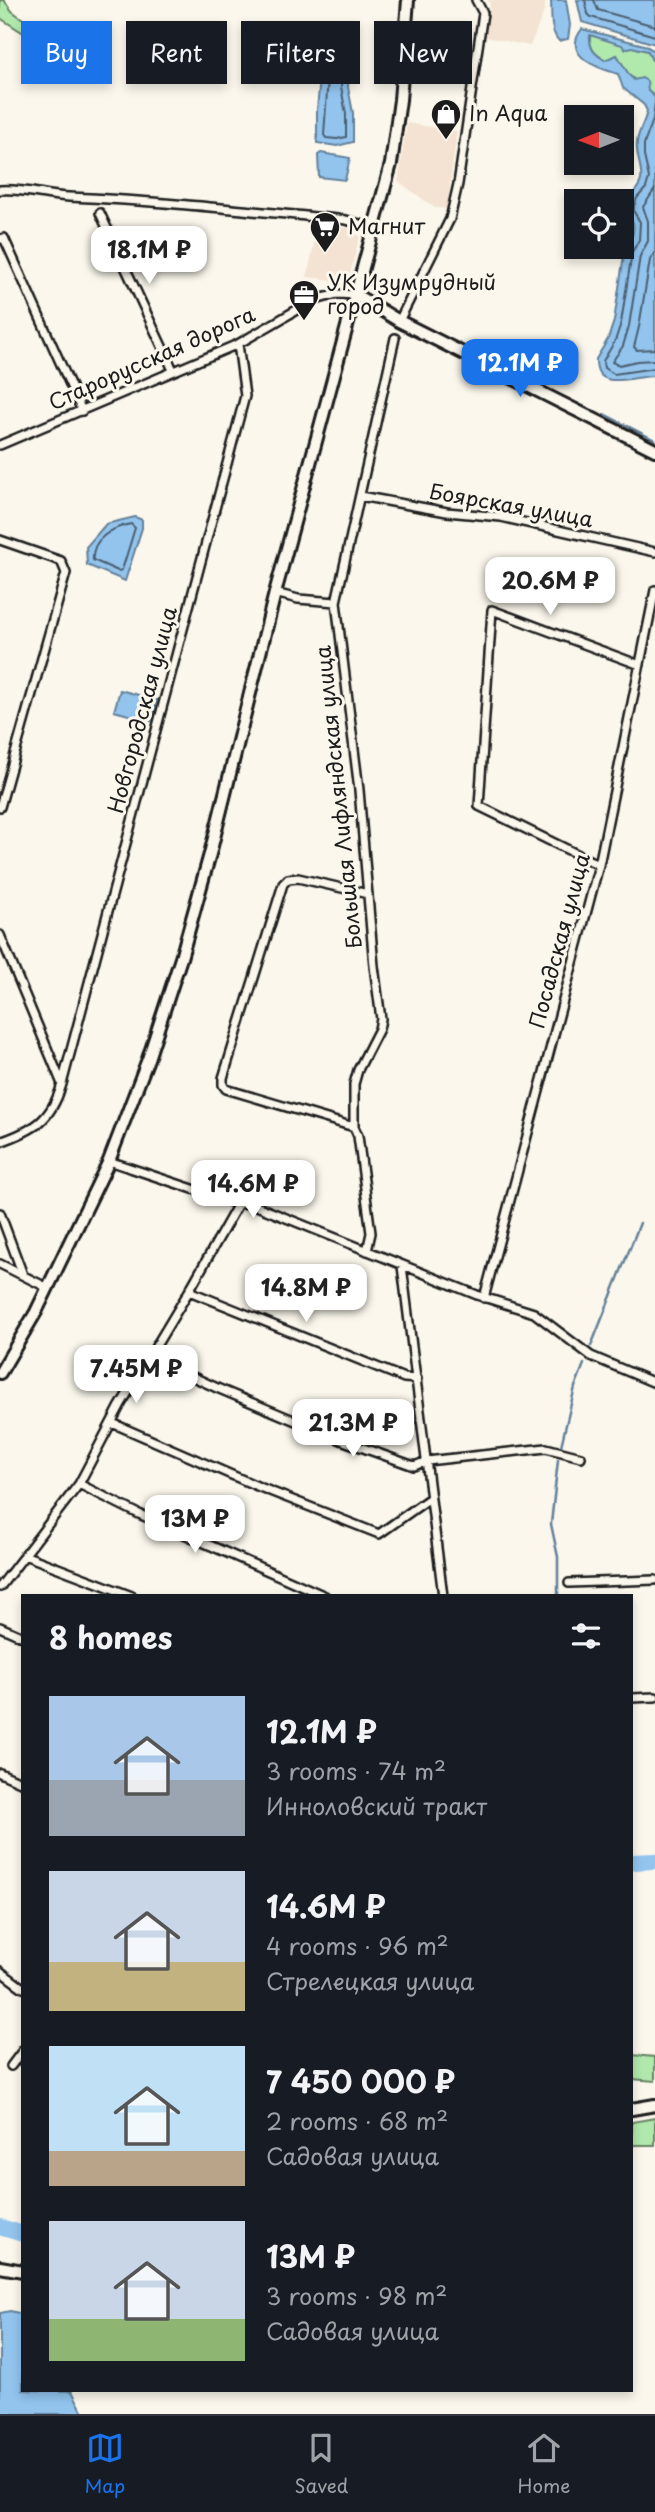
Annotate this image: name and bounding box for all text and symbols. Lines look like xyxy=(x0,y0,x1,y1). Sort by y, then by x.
chip: Buy xyxy=(21,21,112,84)
chip: Rent xyxy=(126,21,227,84)
chip: Filters xyxy=(241,21,360,84)
chip: New xyxy=(374,21,472,84)
place label: In Aqua xyxy=(469,96,547,128)
shop icon: In Aqua xyxy=(429,97,463,141)
north arrow xyxy=(564,105,634,175)
map controls xyxy=(564,105,634,259)
button: locate xyxy=(564,189,634,259)
place label: Магнит xyxy=(348,209,425,241)
supermarket icon: Магнит xyxy=(308,210,342,254)
pin: 18.1M ₽ xyxy=(84,226,214,286)
text: 18.1M ₽ xyxy=(107,231,191,266)
place label: УК Изумрудный город xyxy=(327,265,496,321)
office icon: УК Изумрудный город xyxy=(287,278,321,322)
street label: Старорусская дорога xyxy=(43,297,260,417)
pin: 12.1M ₽ xyxy=(455,340,585,399)
text: 12.1M ₽ xyxy=(477,344,563,379)
street label: Боярская улица xyxy=(427,474,597,534)
pin: 20.6M ₽ xyxy=(485,558,615,617)
text: 20.6M ₽ xyxy=(501,562,599,597)
street label: Новгородская улица xyxy=(98,602,184,816)
street label: Большая Лифляндская улица xyxy=(305,643,369,950)
street label: Посадская улица xyxy=(519,849,597,1032)
pin: 14.6M ₽ xyxy=(188,1160,318,1220)
text: 14.6M ₽ xyxy=(207,1165,299,1200)
pin: 14.8M ₽ xyxy=(241,1264,371,1324)
text: 14.8M ₽ xyxy=(261,1269,351,1304)
pin: 7.45M ₽ xyxy=(71,1346,201,1405)
text: 7.45M ₽ xyxy=(90,1350,182,1385)
pin: 21.3M ₽ xyxy=(288,1400,418,1459)
text: 21.3M ₽ xyxy=(308,1404,398,1439)
pin: 13M ₽ xyxy=(146,1496,244,1555)
text: 13M ₽ xyxy=(161,1500,229,1535)
text: 8 homes xyxy=(49,1614,172,1659)
icon: filters xyxy=(567,1617,605,1655)
text: 12.1M ₽ xyxy=(266,1708,377,1753)
icon: home xyxy=(105,1724,189,1808)
text: 3 rooms · 74 m² xyxy=(266,1753,446,1788)
text: Инноловский тракт xyxy=(266,1788,487,1823)
text: 14.6M ₽ xyxy=(266,1883,386,1928)
icon: home xyxy=(105,1899,189,1983)
text: 4 rooms · 96 m² xyxy=(266,1928,449,1963)
text: Стрелецкая улица xyxy=(266,1963,474,1998)
text: 7 450 000 ₽ xyxy=(266,2058,455,2103)
icon: home xyxy=(105,2074,189,2158)
text: 2 rooms · 68 m² xyxy=(266,2103,448,2138)
text: Садовая улица xyxy=(266,2138,439,2173)
text: 13M ₽ xyxy=(266,2233,355,2278)
icon: home xyxy=(105,2249,189,2333)
text: 3 rooms · 98 m² xyxy=(266,2278,447,2313)
text: Садовая улица xyxy=(266,2313,439,2348)
tab: Map xyxy=(85,2429,125,2499)
tab: Saved xyxy=(294,2429,348,2499)
tab: Home xyxy=(518,2429,570,2499)

